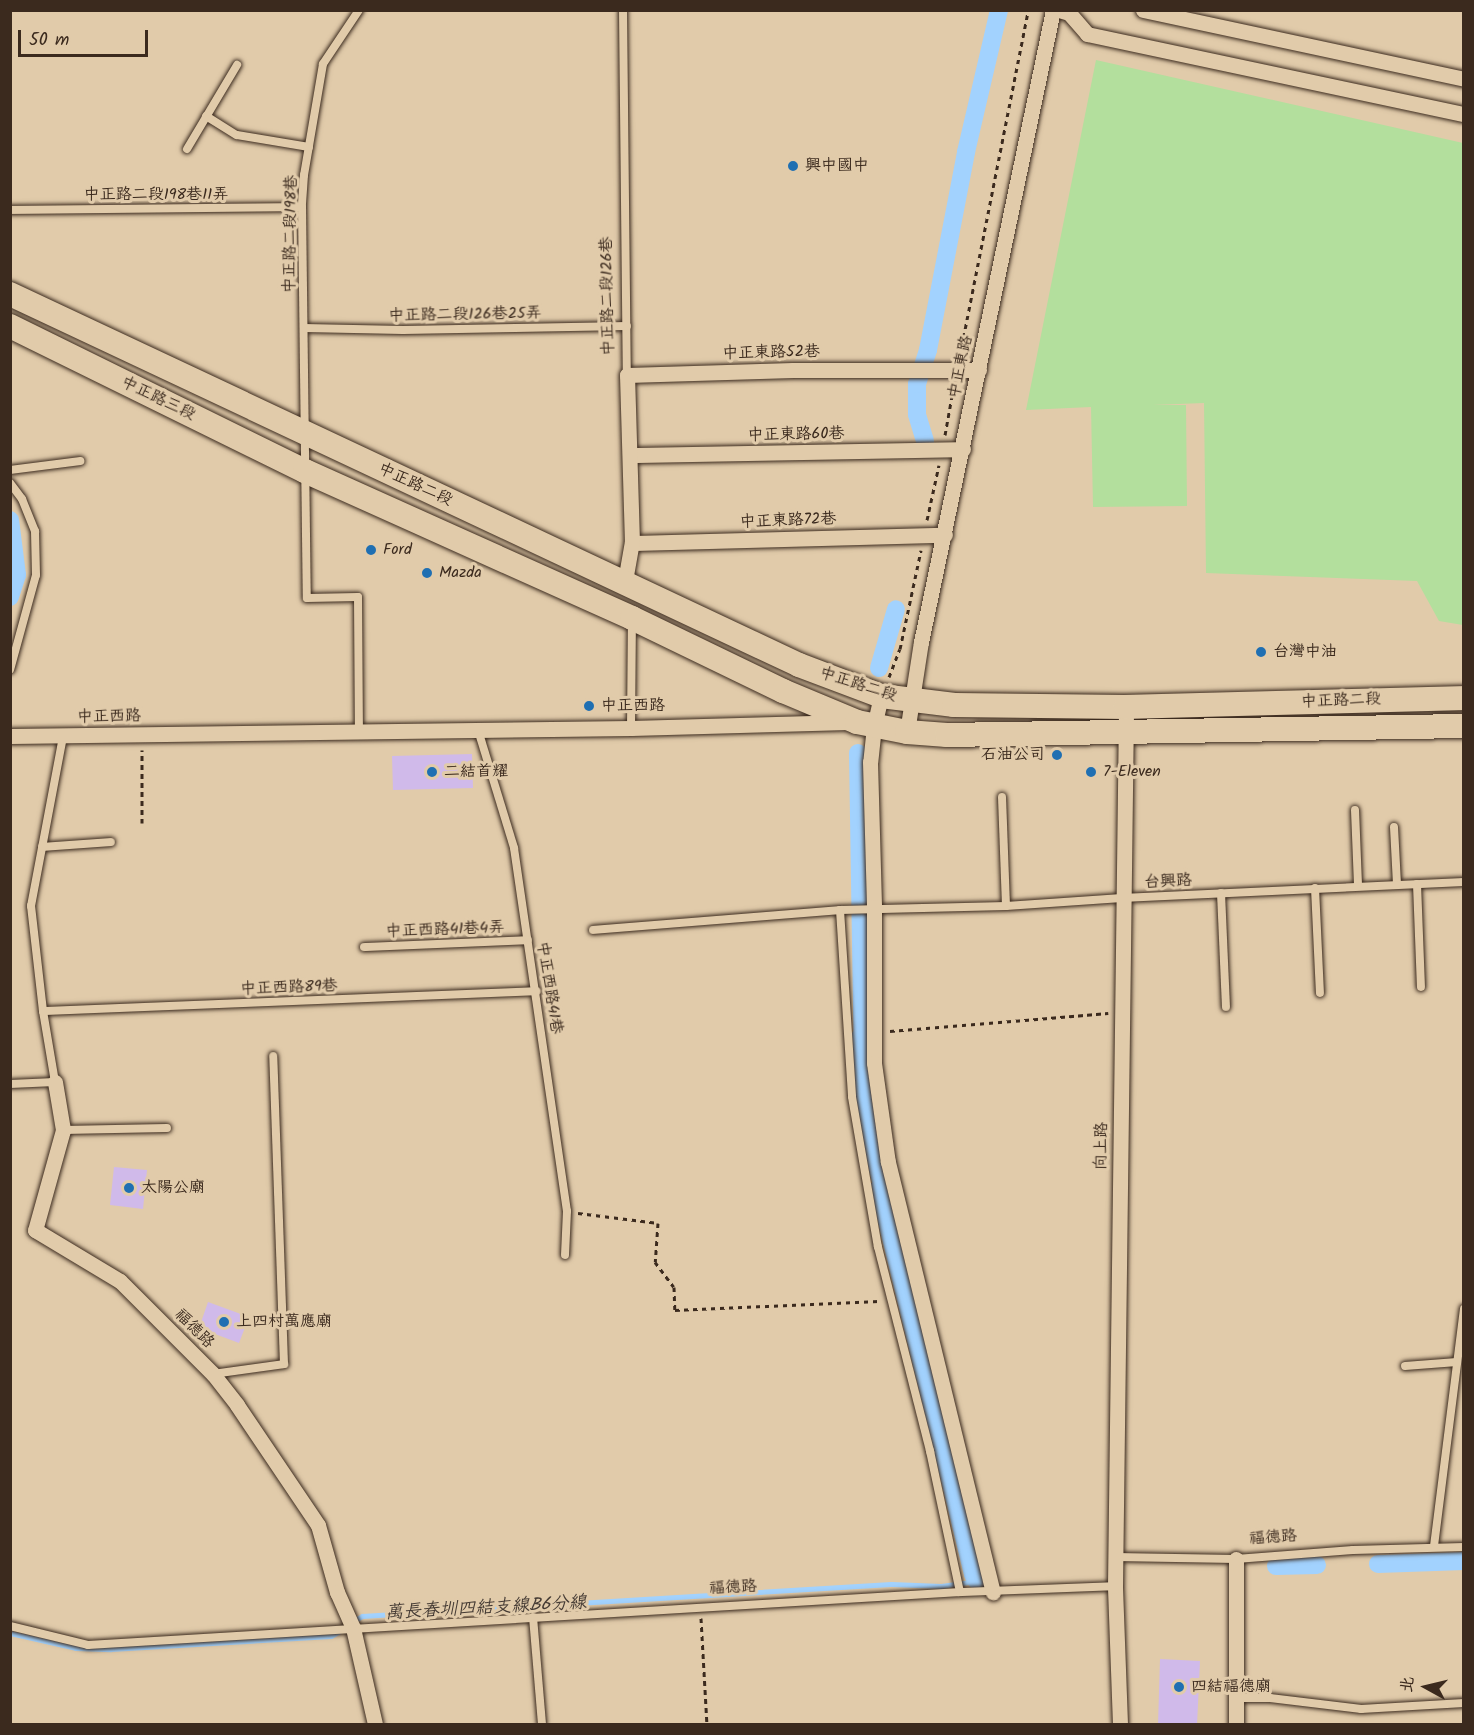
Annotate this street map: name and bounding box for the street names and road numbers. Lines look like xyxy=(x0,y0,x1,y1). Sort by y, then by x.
street label: 中正路二段198巷 xyxy=(280,175,302,293)
street label: 中正路二段198巷11弄 xyxy=(84,185,228,205)
street label: 中正路二段126巷 xyxy=(597,236,619,356)
street label: 中正路二段126巷25弄 xyxy=(388,304,542,326)
street label: 中正東路 xyxy=(945,334,977,400)
street label: 中正東路52巷 xyxy=(722,343,820,363)
street label: 中正路三段 xyxy=(118,373,198,425)
street label: 中正東路60巷 xyxy=(747,425,845,445)
street label: 中正路二段 xyxy=(375,459,455,511)
street label: 中正東路72巷 xyxy=(739,510,837,532)
street label: 中正路二段 xyxy=(817,664,899,706)
street label: 中正路二段 xyxy=(1301,690,1381,712)
street label: 中正西路 xyxy=(77,707,141,727)
street label: 台興路 xyxy=(1144,871,1192,893)
street label: 中正西路41巷4弄 xyxy=(385,918,505,942)
street label: 中正西路41巷 xyxy=(532,940,566,1036)
street label: 中正西路89巷 xyxy=(240,977,338,999)
street label: 向上路 xyxy=(1092,1122,1112,1170)
street label: 福德路 xyxy=(170,1305,218,1353)
street label: 福德路 xyxy=(1248,1527,1298,1549)
street label: 福德路 xyxy=(709,1577,757,1599)

